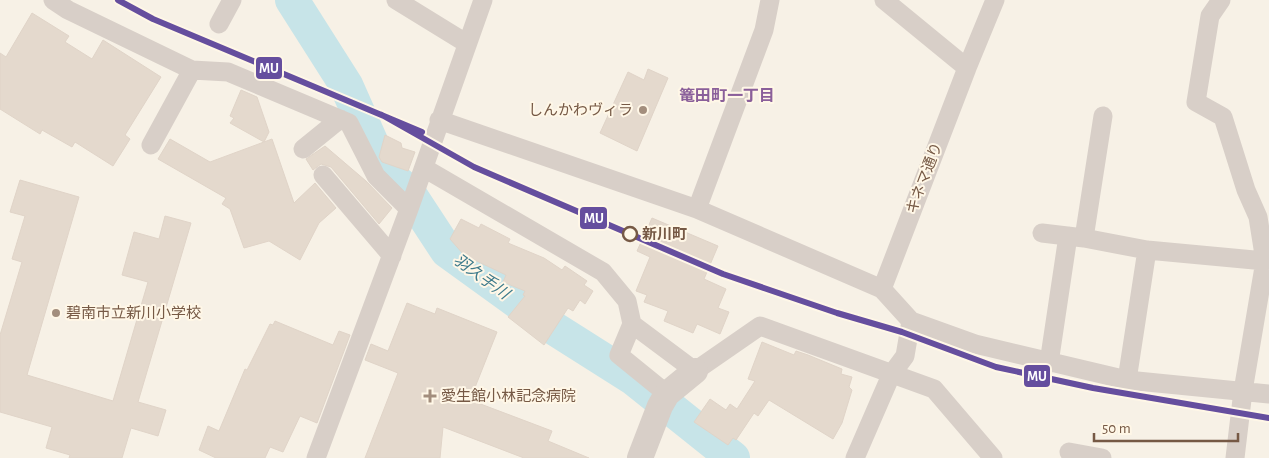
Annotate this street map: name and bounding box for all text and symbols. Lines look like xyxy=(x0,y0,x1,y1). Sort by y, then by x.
line badge: MU xyxy=(255,56,283,80)
text: MU xyxy=(259,62,279,76)
district label: 篭田町一丁目 xyxy=(679,87,775,104)
place label: しんかわヴィラ xyxy=(528,102,633,118)
marker: しんかわヴィラ xyxy=(637,104,649,116)
street label: キネマ通り xyxy=(903,140,945,216)
line badge: MU xyxy=(579,206,608,230)
text: MU xyxy=(584,212,604,226)
marker: 新川町 xyxy=(622,226,638,242)
place label: 新川町 xyxy=(642,226,687,242)
water label: 羽久手川 xyxy=(451,251,514,303)
place label: 碧南市立新川小学校 xyxy=(66,305,201,321)
marker: 碧南市立新川小学校 xyxy=(50,307,62,319)
line badge: MU xyxy=(1023,364,1051,388)
text: MU xyxy=(1027,370,1047,384)
place label: 愛生館小林記念病院 xyxy=(441,388,576,404)
marker: 愛生館小林記念病院 xyxy=(423,389,437,403)
scale bar xyxy=(1094,410,1238,442)
text: 50 m xyxy=(1102,421,1131,436)

